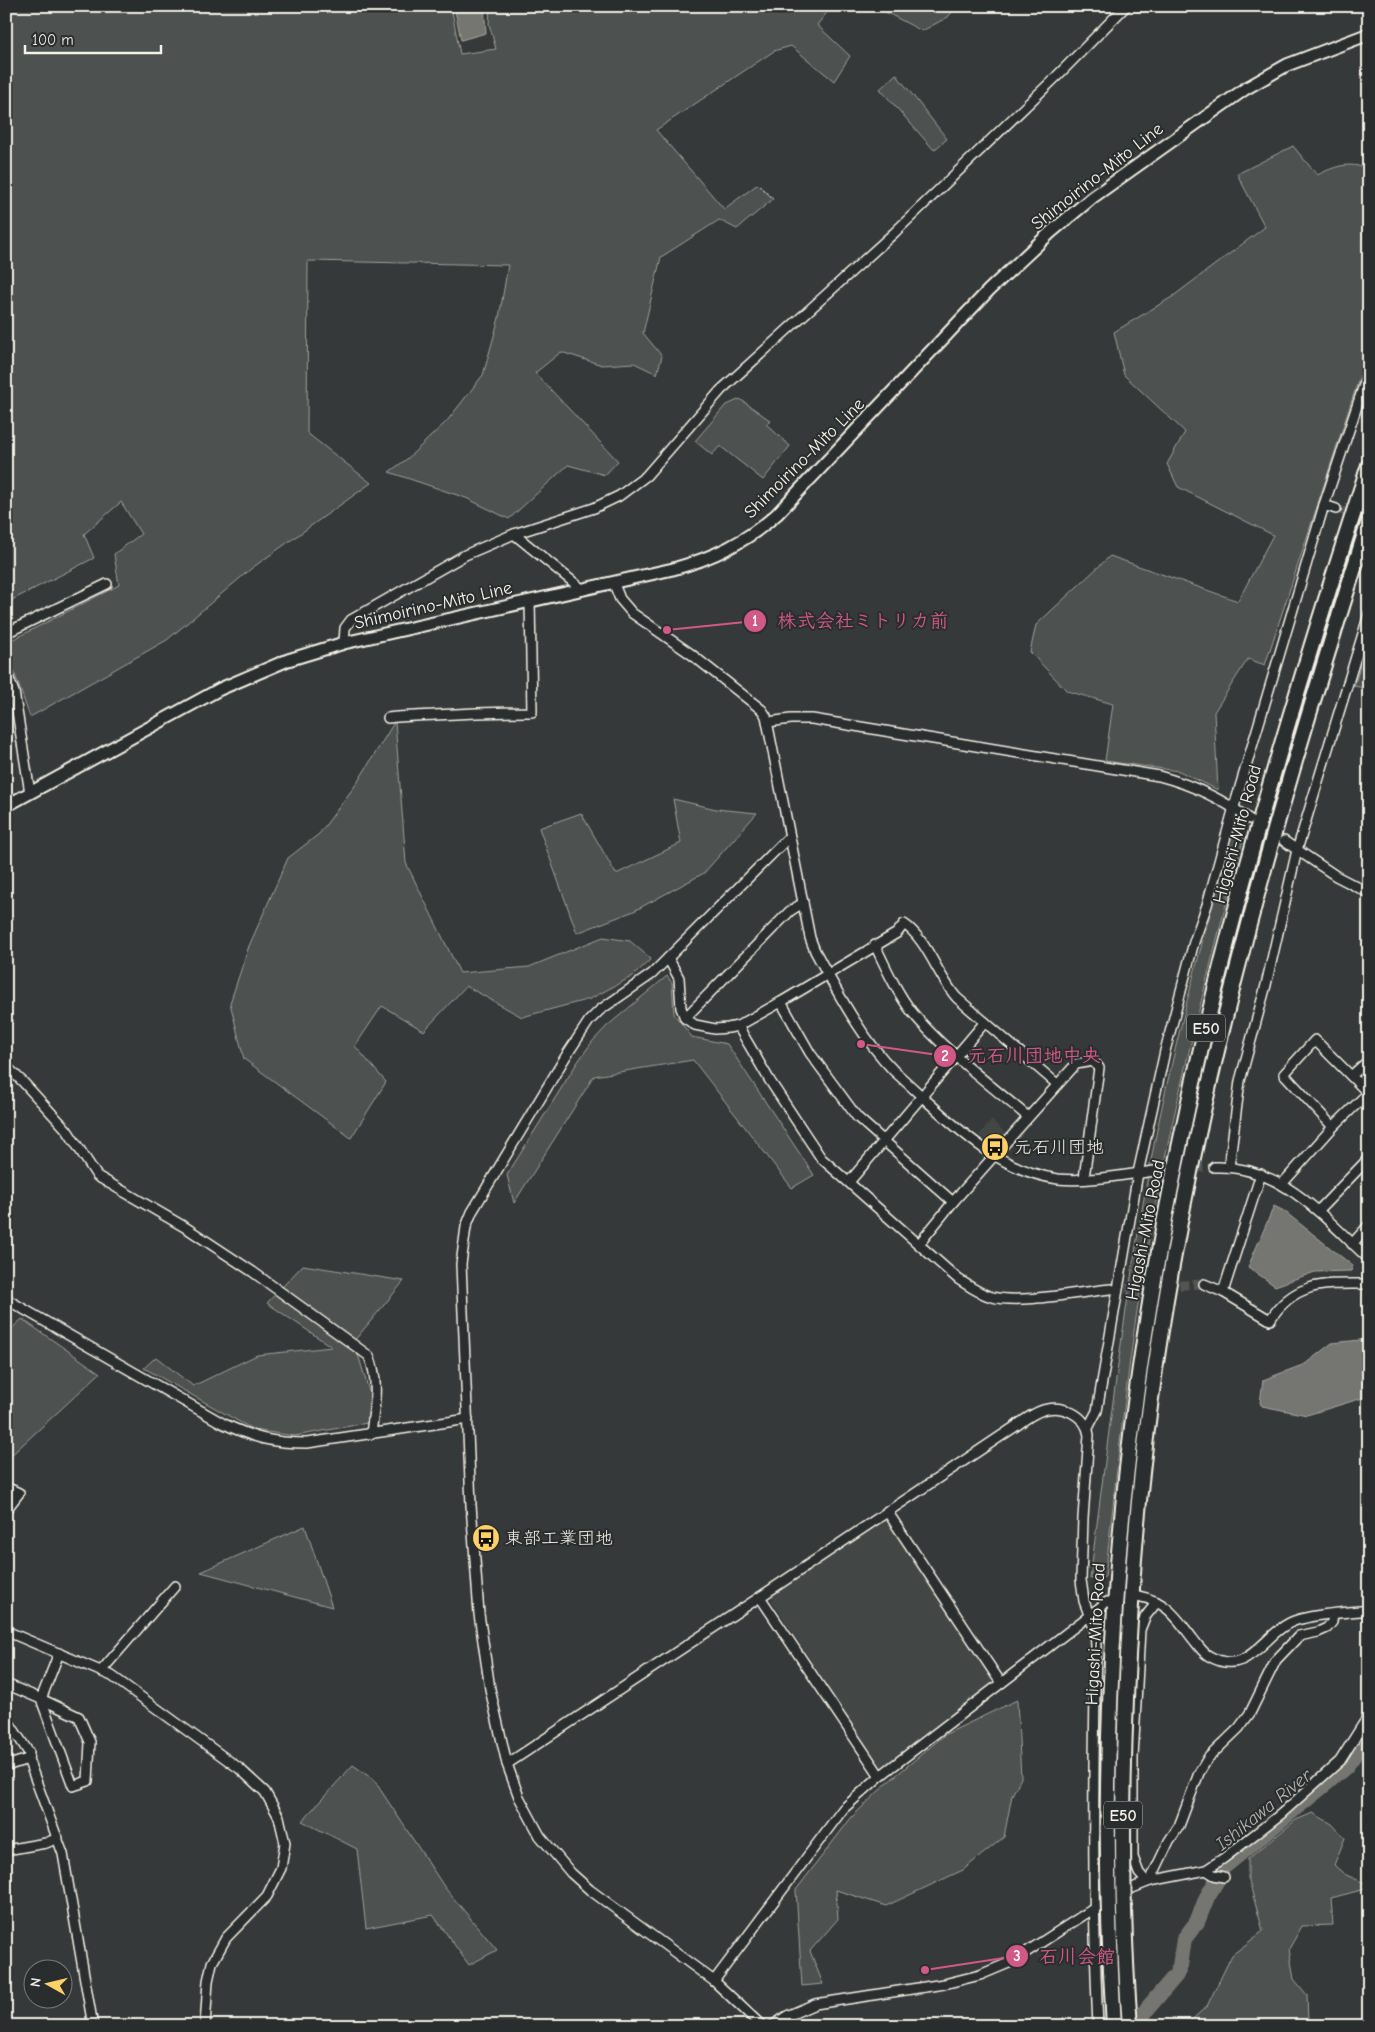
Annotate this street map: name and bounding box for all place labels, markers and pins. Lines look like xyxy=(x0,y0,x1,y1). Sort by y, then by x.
callout: 株式会社ミトリカ前 xyxy=(742,604,958,638)
callout: 元石川団地中央 xyxy=(933,1039,1111,1073)
bus stop icon: 元石川団地 xyxy=(980,1132,1010,1162)
place label: 元石川団地 xyxy=(1014,1137,1104,1158)
bus stop icon: 東部工業団地 xyxy=(471,1523,501,1553)
place label: 東部工業団地 xyxy=(505,1528,613,1549)
callout: 石川会館 xyxy=(1004,1939,1125,1973)

